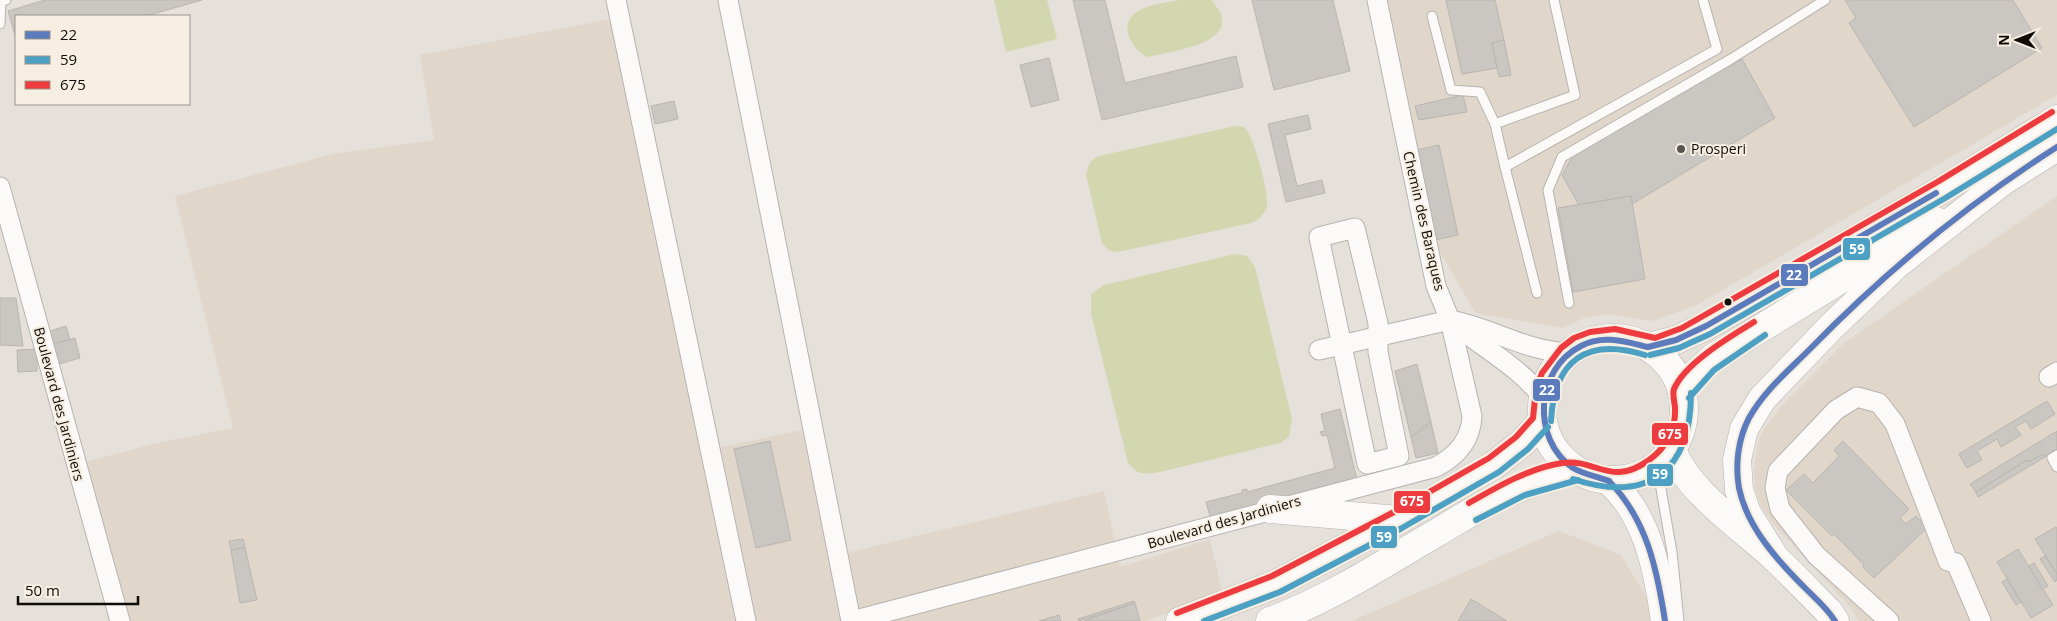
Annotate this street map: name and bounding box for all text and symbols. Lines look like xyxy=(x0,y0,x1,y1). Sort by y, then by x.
legend xyxy=(15,15,190,105)
north arrow xyxy=(1992,15,2042,65)
text: 22 xyxy=(60,24,77,44)
text: N xyxy=(1994,34,2013,46)
text: 59 xyxy=(60,49,77,69)
text: 675 xyxy=(60,74,86,94)
place label: Prosperi xyxy=(1691,139,1746,158)
marker: Prosperi xyxy=(1675,143,1687,155)
street label: Chemin des Baraques xyxy=(1399,149,1450,293)
line badge: 59 xyxy=(1842,237,1871,261)
text: 59 xyxy=(1849,239,1865,258)
line badge: 22 xyxy=(1780,263,1809,287)
text: 22 xyxy=(1786,265,1802,284)
unlabelled marker xyxy=(1723,297,1733,307)
street label: Boulevard des Jardiniers xyxy=(30,325,89,483)
line badge: 22 xyxy=(1532,378,1561,402)
text: 22 xyxy=(1539,380,1555,399)
line badge: 675 xyxy=(1651,422,1689,446)
text: 675 xyxy=(1658,424,1682,443)
line badge: 59 xyxy=(1646,463,1674,487)
text: 59 xyxy=(1652,464,1668,483)
street label: Boulevard des Jardiniers xyxy=(1145,490,1303,553)
line badge: 675 xyxy=(1393,490,1431,514)
text: 675 xyxy=(1400,491,1424,510)
line badge: 59 xyxy=(1370,525,1398,549)
text: 59 xyxy=(1376,527,1392,546)
scale bar xyxy=(18,574,138,606)
text: 50 m xyxy=(25,580,60,600)

